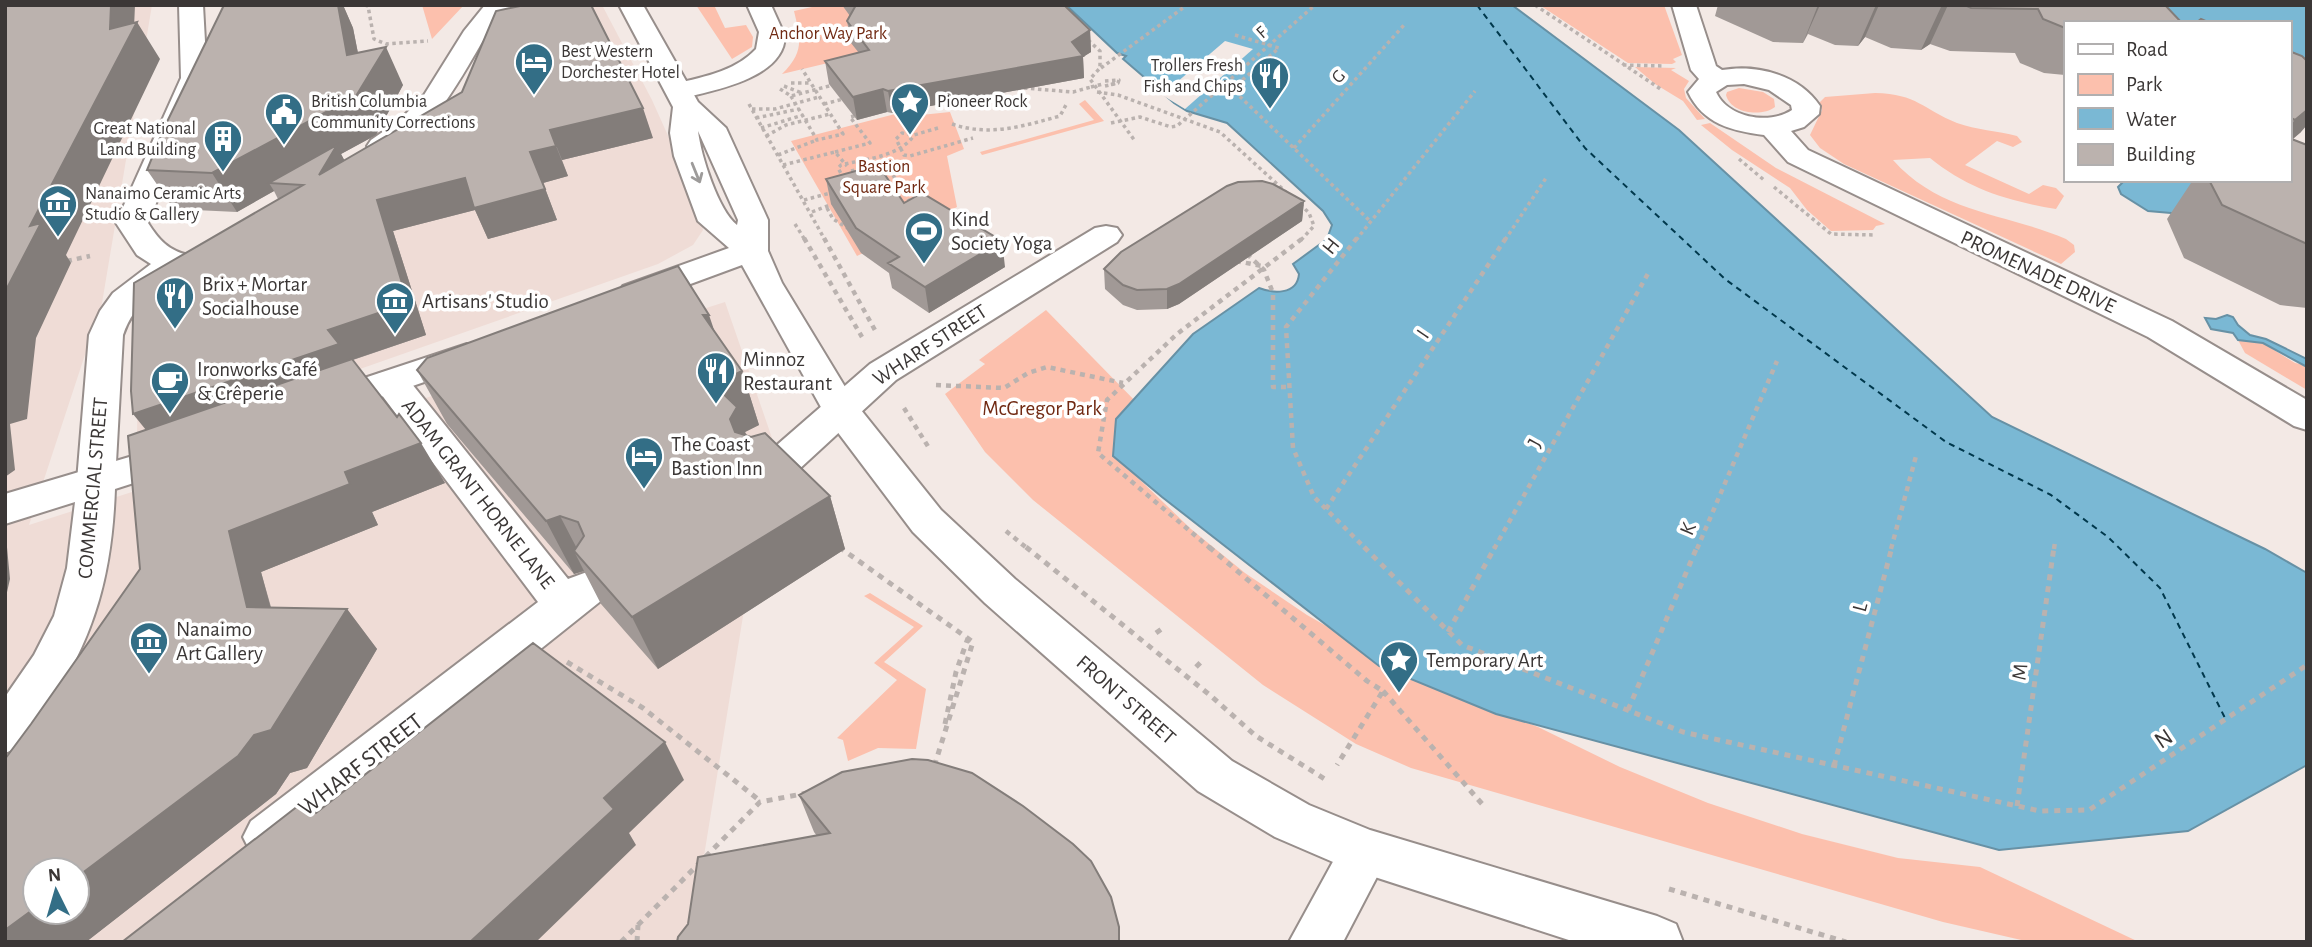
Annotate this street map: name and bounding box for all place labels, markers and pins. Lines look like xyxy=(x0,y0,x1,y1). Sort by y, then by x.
hotel icon: Best Western Dorchester Hotel xyxy=(513,41,555,96)
place label: Best Western Dorchester Hotel xyxy=(561,43,680,82)
restaurant icon: Trollers Fresh Fish and Chips xyxy=(1249,55,1291,110)
place label: Trollers Fresh Fish and Chips xyxy=(1143,57,1243,96)
place icon: Pioneer Rock xyxy=(889,81,931,136)
public building icon: British Columbia Community Corrections xyxy=(263,91,305,146)
place label: British Columbia Community Corrections xyxy=(311,93,476,132)
place label: Pioneer Rock xyxy=(937,93,1028,111)
building icon: Great National Land Building xyxy=(202,118,244,173)
place label: Great National Land Building xyxy=(93,120,196,159)
museum icon: Nanaimo Ceramic Arts Studio & Gallery xyxy=(37,183,79,238)
place label: Nanaimo Ceramic Arts Studio & Gallery xyxy=(85,185,241,224)
place label: Kind Society Yoga xyxy=(951,209,1053,254)
sports icon: Kind Society Yoga xyxy=(903,210,945,265)
place label: Brix + Mortar Socialhouse xyxy=(202,274,307,319)
restaurant icon: Brix + Mortar Socialhouse xyxy=(154,275,196,330)
museum icon: Artisans' Studio xyxy=(374,280,416,335)
place label: Artisans' Studio xyxy=(422,291,549,312)
place label: Minnoz Restaurant xyxy=(743,349,832,394)
restaurant icon: Minnoz Restaurant xyxy=(695,350,737,405)
place label: Ironworks Café & Crêperie xyxy=(197,359,317,404)
cafe icon: Ironworks Café & Crêperie xyxy=(149,360,191,415)
place label: The Coast Bastion Inn xyxy=(671,434,763,479)
hotel icon: The Coast Bastion Inn xyxy=(623,435,665,490)
place label: Nanaimo Art Gallery xyxy=(176,619,263,664)
museum icon: Nanaimo Art Gallery xyxy=(128,620,170,675)
place icon: Temporary Art xyxy=(1378,639,1420,694)
place label: Temporary Art xyxy=(1426,650,1543,671)

